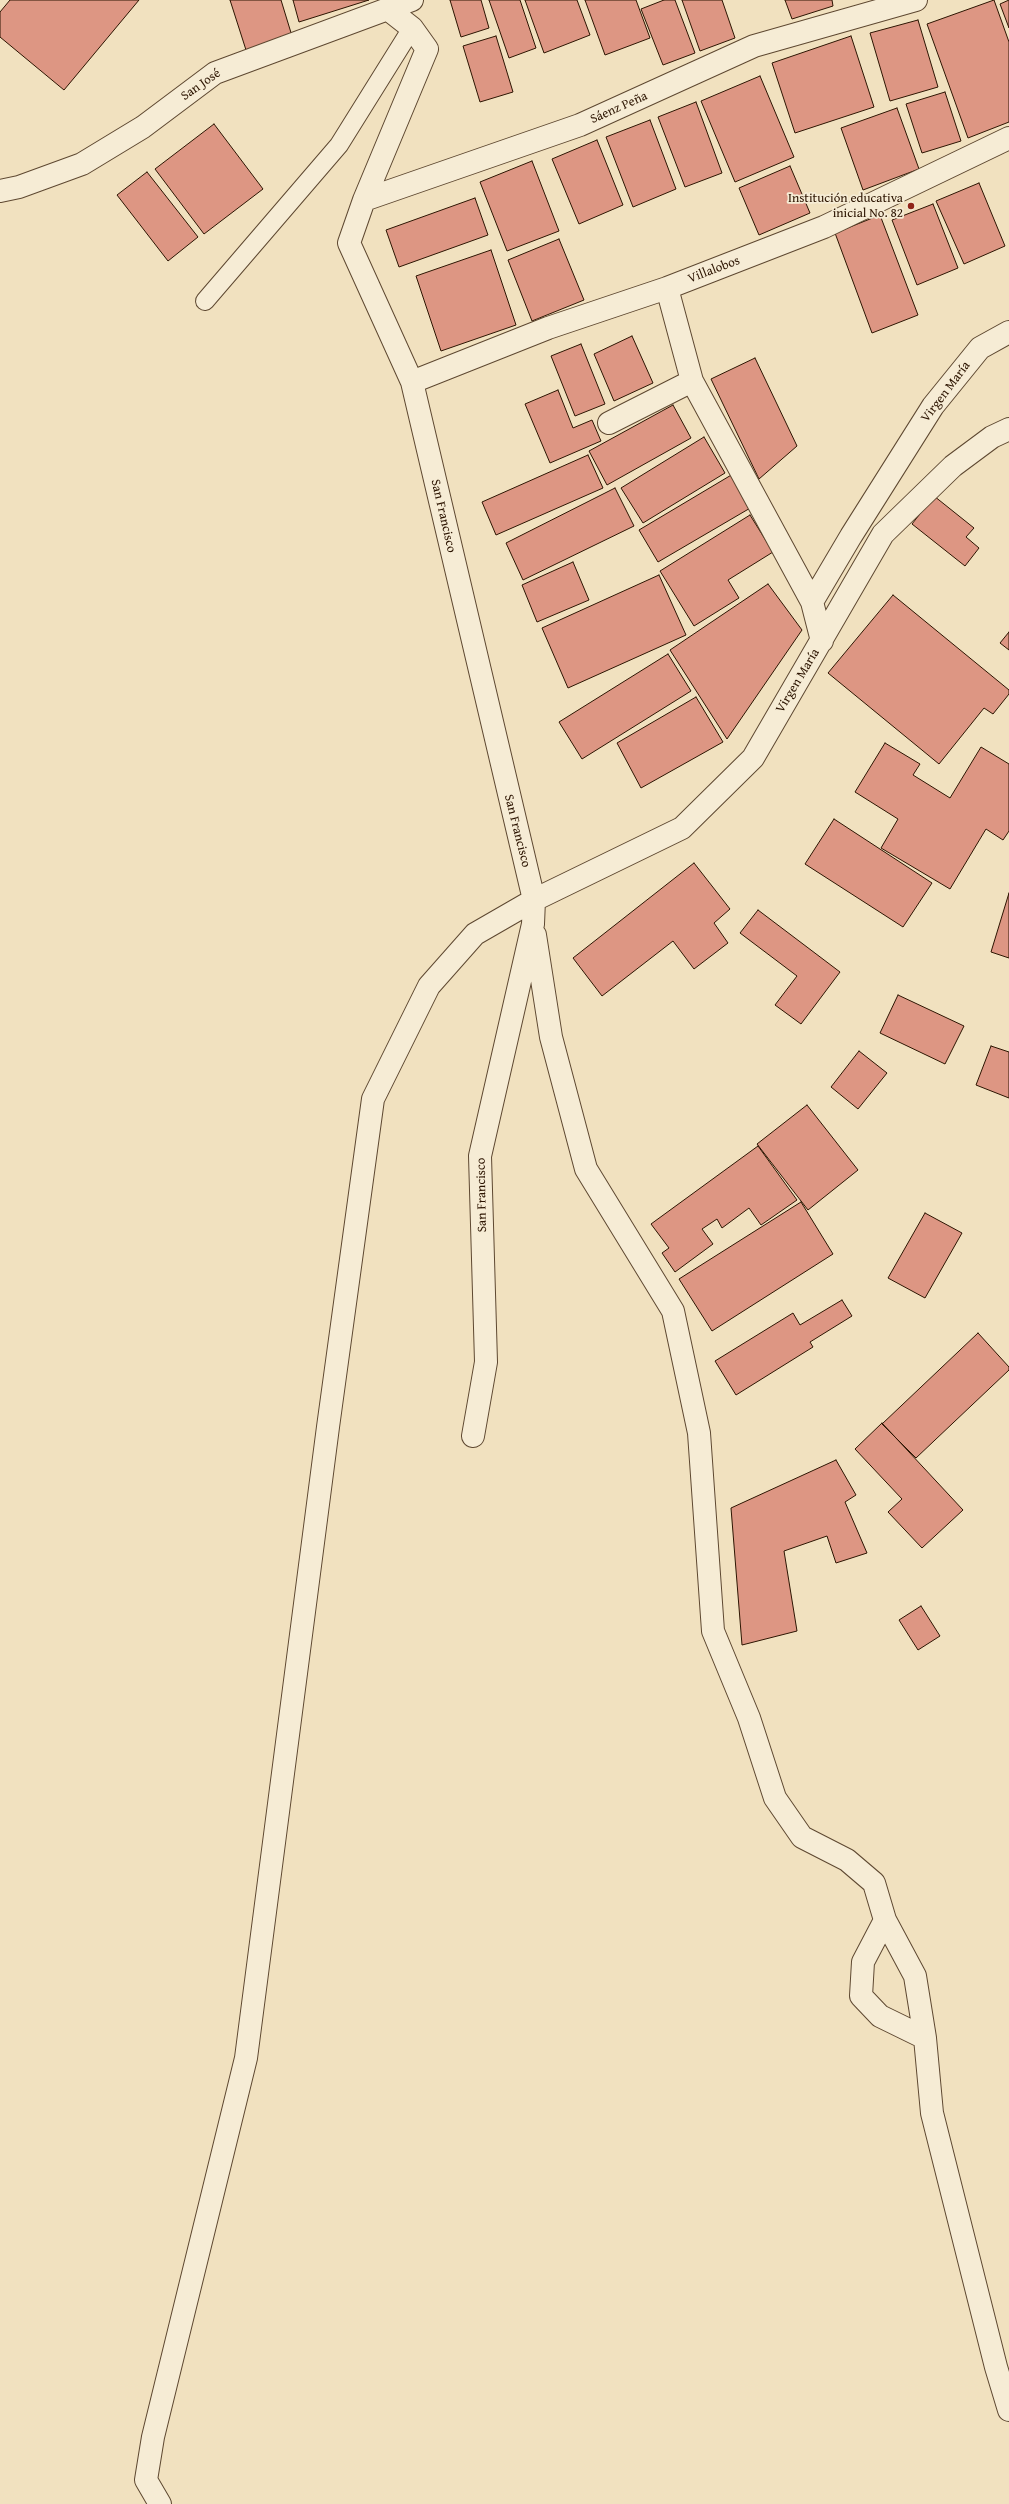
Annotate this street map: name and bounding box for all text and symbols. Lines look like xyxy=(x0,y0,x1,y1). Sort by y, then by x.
street label: San José xyxy=(178,66,224,104)
street label: Sáenz Peña xyxy=(588,88,650,128)
place label: Institución educativa inicial No. 82 xyxy=(788,191,903,222)
marker: Institución educativa inicial No. 82 xyxy=(906,201,916,211)
street label: Villalobos xyxy=(686,253,742,287)
street label: Virgen María xyxy=(918,358,974,426)
street label: San Francisco xyxy=(427,478,459,554)
street label: Virgen María xyxy=(773,646,823,716)
street label: San Francisco xyxy=(500,793,534,869)
street label: San Francisco xyxy=(474,1158,490,1232)

